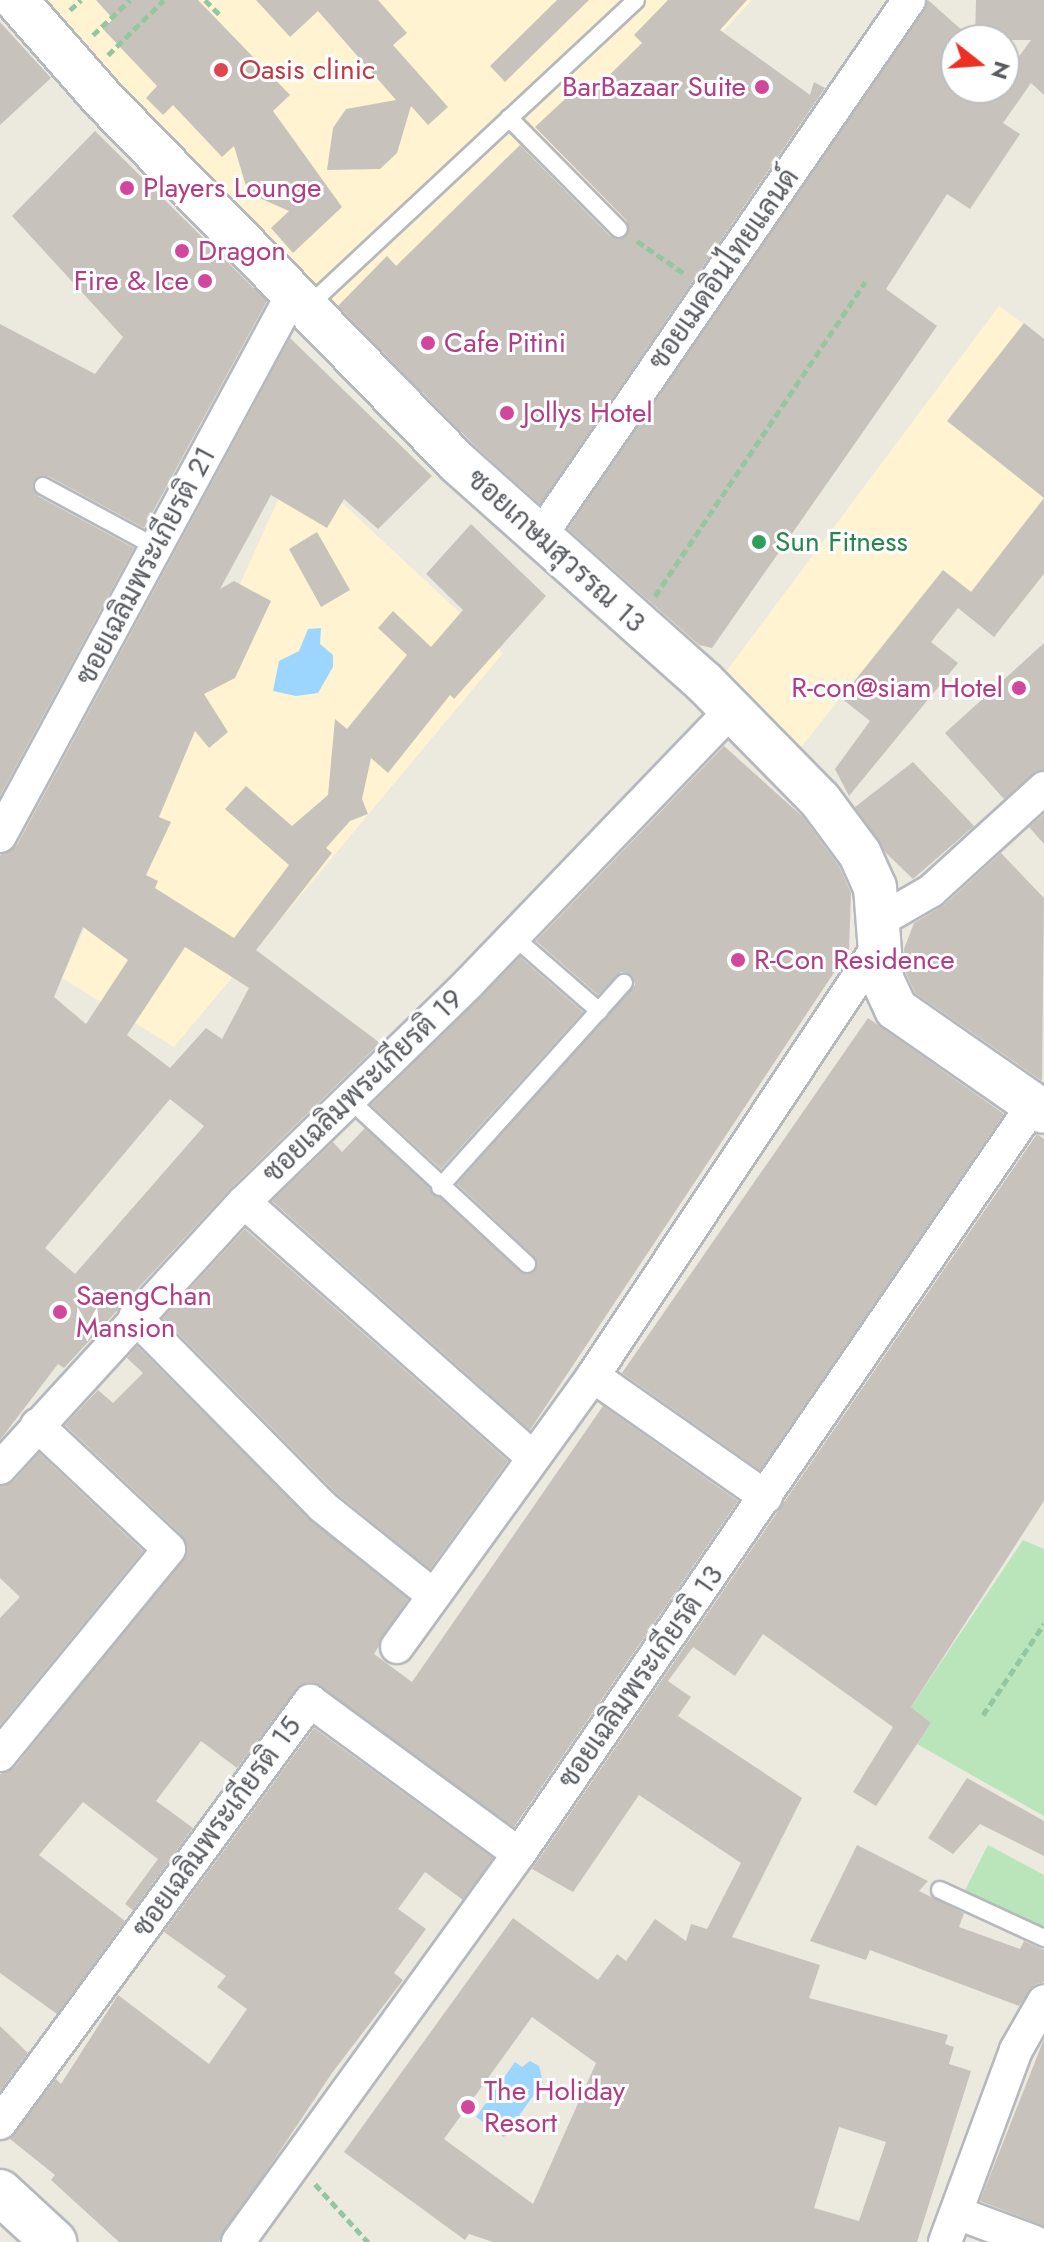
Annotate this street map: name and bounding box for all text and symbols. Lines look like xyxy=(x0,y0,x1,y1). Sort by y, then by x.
north arrow xyxy=(940,24,1020,104)
place label: Oasis clinic xyxy=(239,53,375,87)
text: N xyxy=(983,57,1019,83)
marker: Oasis clinic xyxy=(210,59,232,81)
place label: BarBazaar Suite xyxy=(562,70,746,104)
marker: BarBazaar Suite xyxy=(753,78,771,96)
street label: ซอยเมดอินไทยแลนด์ xyxy=(642,162,806,376)
place label: Players Lounge xyxy=(143,171,321,205)
marker: Players Lounge xyxy=(118,179,136,197)
place label: Dragon xyxy=(198,234,286,268)
marker: Dragon xyxy=(173,242,191,260)
place label: Fire & Ice xyxy=(74,264,189,298)
marker: Fire & Ice xyxy=(196,272,214,290)
place label: Cafe Pitini xyxy=(444,326,566,360)
marker: Cafe Pitini xyxy=(419,334,437,352)
place label: Jollys Hotel xyxy=(523,396,653,430)
marker: Jollys Hotel xyxy=(498,404,516,422)
street label: ซอยเฉลิมพระเกียรติ 21 xyxy=(69,441,223,691)
street label: ซอยเกษมสุวรรณ 13 xyxy=(460,462,652,640)
place label: Sun Fitness xyxy=(775,525,908,559)
marker: Sun Fitness xyxy=(750,533,768,551)
place label: R-con@siam Hotel xyxy=(791,671,1003,705)
marker: R-con@siam Hotel xyxy=(1010,679,1028,697)
place label: R-Con Residence xyxy=(754,943,955,977)
marker: R-Con Residence xyxy=(729,951,747,969)
street label: ซอยเฉลิมพระเกียรติ 19 xyxy=(256,982,470,1190)
place label: SaengChan Mansion xyxy=(76,1279,212,1345)
marker: SaengChan Mansion xyxy=(51,1303,69,1321)
street label: ซอยเฉลิมพระเกียรติ 13 xyxy=(551,1559,731,1795)
street label: ซอยเฉลิมพระเกียรติ 15 xyxy=(126,1710,308,1944)
place label: The Holiday Resort xyxy=(484,2074,625,2140)
marker: The Holiday Resort xyxy=(459,2098,477,2116)

